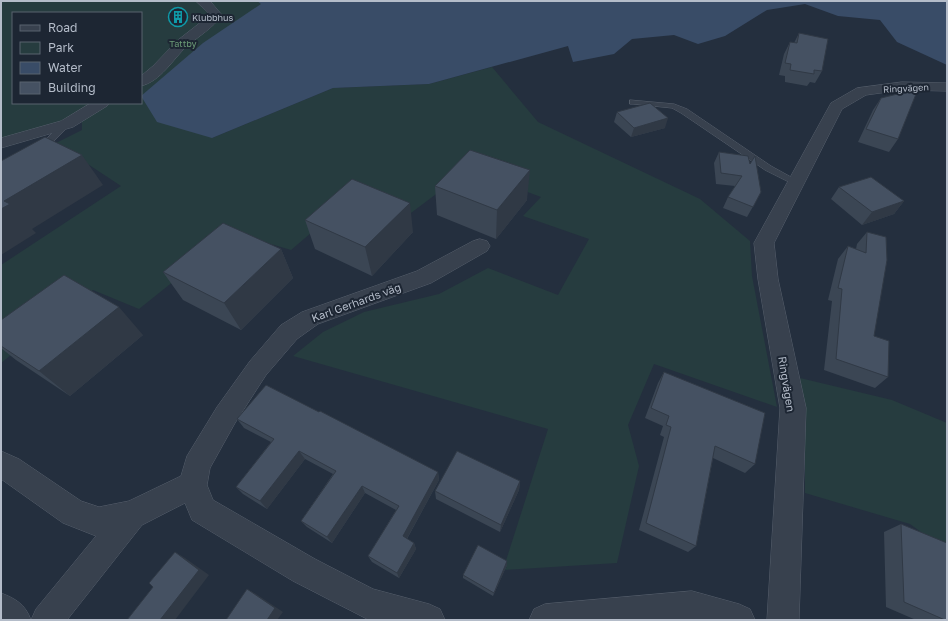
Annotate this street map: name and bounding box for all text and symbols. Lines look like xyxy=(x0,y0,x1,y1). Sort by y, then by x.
building icon: Klubbhus xyxy=(167,6,189,28)
legend xyxy=(12,12,142,104)
place label: Klubbhus xyxy=(192,12,233,23)
text: Road xyxy=(48,20,77,35)
park label: Tattby xyxy=(169,38,197,49)
text: Park xyxy=(48,40,74,55)
text: Water xyxy=(48,60,82,75)
text: Building xyxy=(48,80,96,95)
street label: Ringvägen xyxy=(883,81,929,95)
street label: Karl Gerhards väg xyxy=(310,280,402,324)
street label: Ringvägen xyxy=(776,355,798,413)

